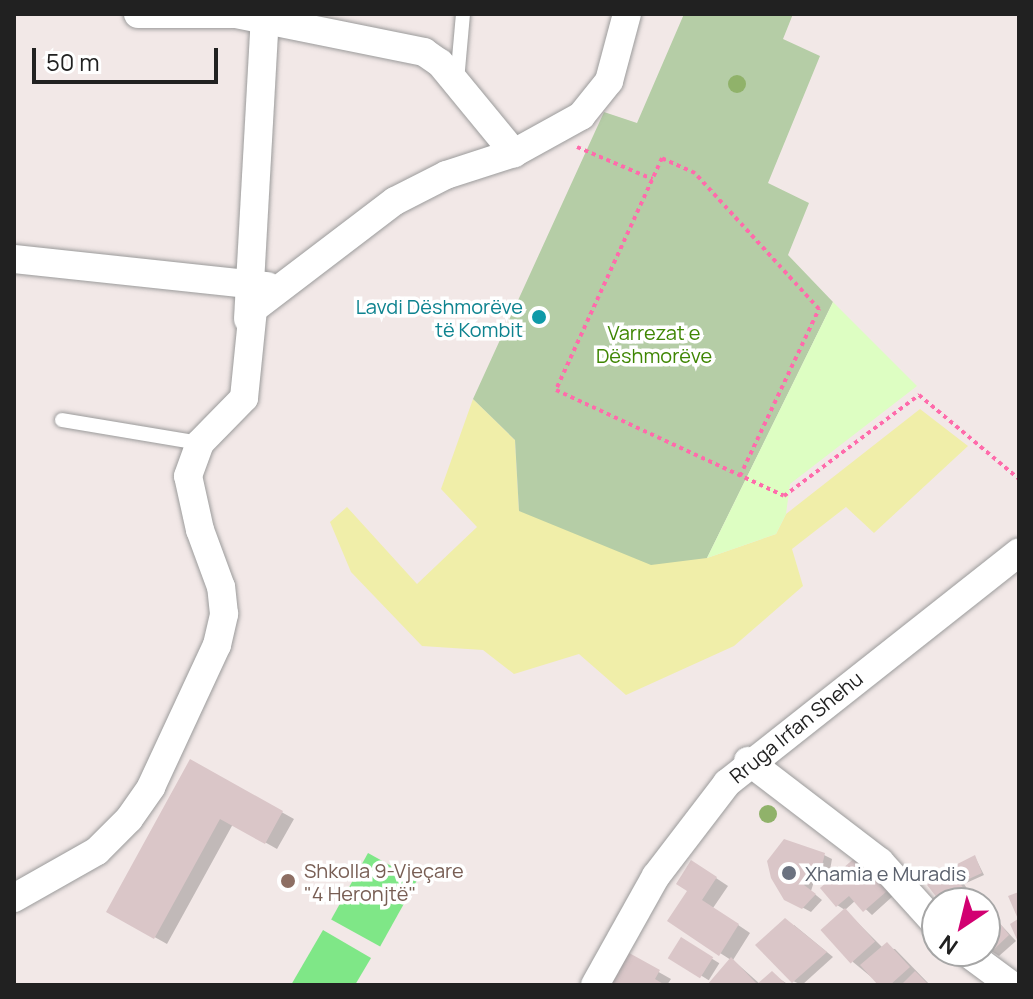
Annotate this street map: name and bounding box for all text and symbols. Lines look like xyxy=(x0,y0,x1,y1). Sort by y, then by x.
scale bar xyxy=(36,32,222,82)
text: 50 m xyxy=(46,45,100,78)
place label: Lavdi Dëshmorëve të Kombit xyxy=(356,294,523,341)
marker: Lavdi Dëshmorëve të Kombit xyxy=(530,308,548,326)
park label: Varrezat e Dëshmorëve xyxy=(596,321,712,368)
street label: Rruga Irfan Shehu xyxy=(725,666,867,788)
place label: Shkolla 9-Vjeçare "4 Heronjtë" xyxy=(304,858,464,905)
place label: Xhamia e Muradis xyxy=(805,861,966,885)
marker: Xhamia e Muradis xyxy=(780,864,798,882)
marker: Shkolla 9-Vjeçare "4 Heronjtë" xyxy=(279,872,297,890)
north arrow xyxy=(921,887,1001,967)
text: N xyxy=(933,928,963,962)

